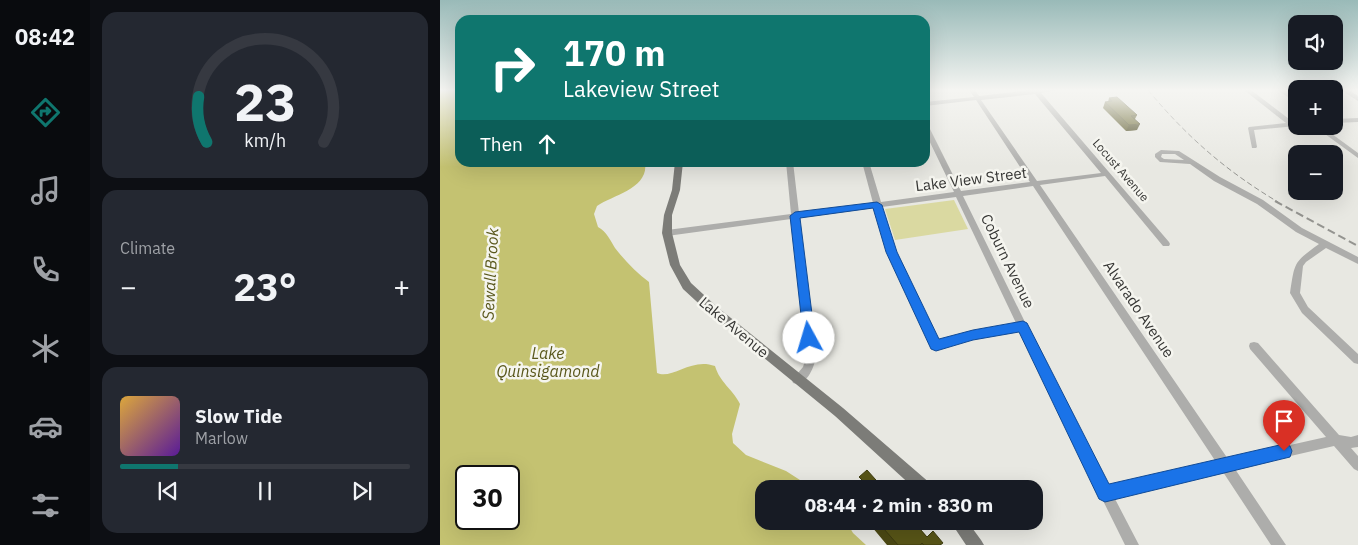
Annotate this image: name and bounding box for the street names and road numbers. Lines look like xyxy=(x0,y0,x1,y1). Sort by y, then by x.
street label: Locust Avenue xyxy=(1090,136,1153,205)
street label: Lake View Street xyxy=(914,163,1028,195)
street label: Coburn Avenue xyxy=(977,211,1039,311)
street label: Alvarado Avenue xyxy=(1100,257,1178,361)
street label: Lake Avenue xyxy=(695,292,773,362)

